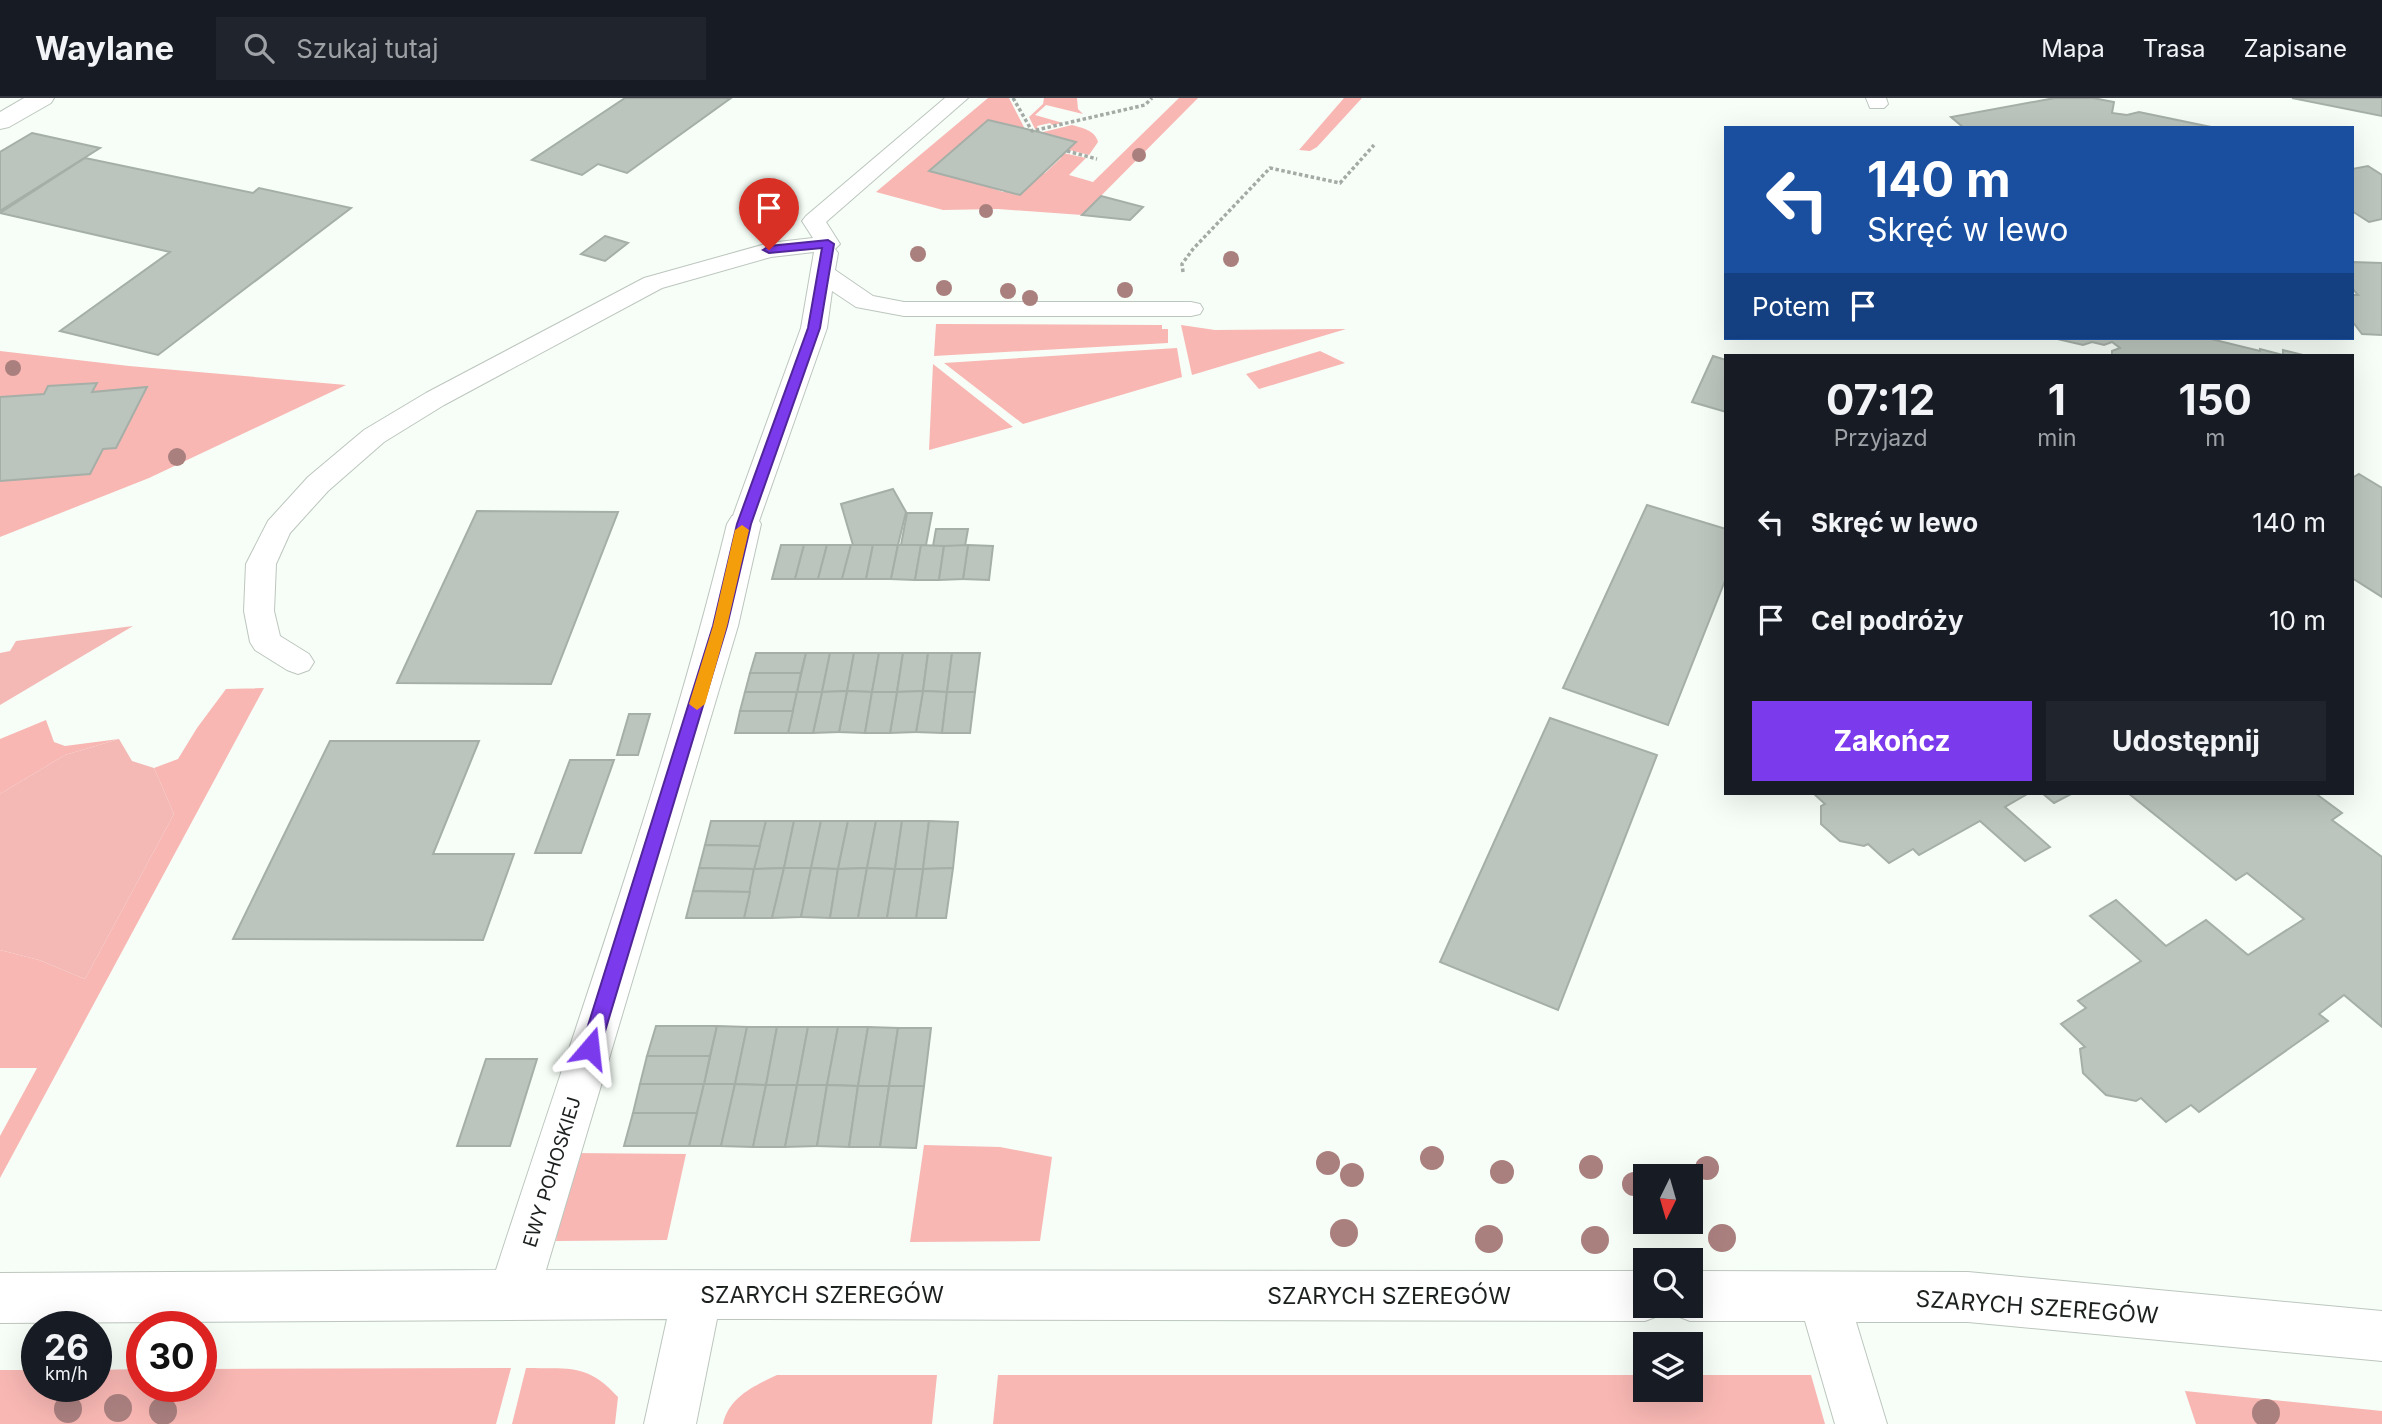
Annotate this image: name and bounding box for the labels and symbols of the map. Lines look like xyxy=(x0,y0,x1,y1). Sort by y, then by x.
pin xyxy=(739,178,799,250)
position arrow xyxy=(553,1011,627,1085)
street label: EWY POHOSKIEJ xyxy=(518,1094,586,1250)
north arrow xyxy=(1633,1164,1703,1234)
street label: SZARYCH SZEREGÓW xyxy=(700,1281,944,1309)
street label: SZARYCH SZEREGÓW xyxy=(1267,1282,1511,1310)
street label: SZARYCH SZEREGÓW xyxy=(1915,1285,2160,1329)
speed limit sign: 30 xyxy=(126,1311,217,1402)

